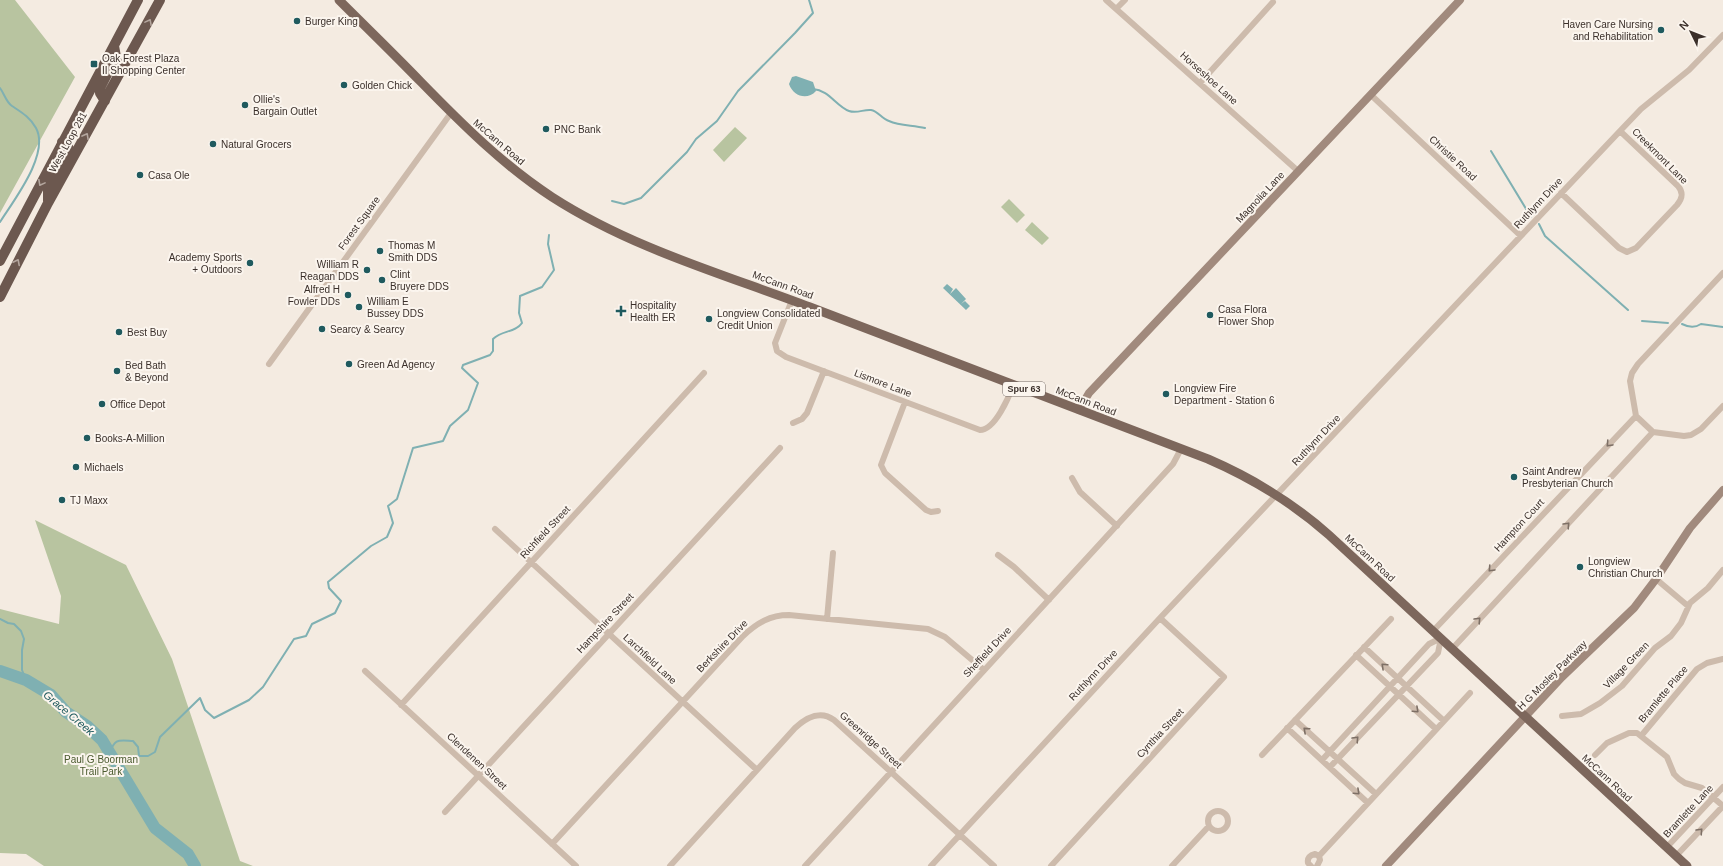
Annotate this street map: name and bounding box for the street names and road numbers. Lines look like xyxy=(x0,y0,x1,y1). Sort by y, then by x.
street label: Horseshoe Lane xyxy=(1178,49,1240,107)
street label: West Loop 281 xyxy=(47,110,89,174)
street label: McCann Road xyxy=(471,117,527,167)
street label: Creekmont Lane xyxy=(1630,126,1690,186)
street label: Christie Road xyxy=(1427,133,1479,183)
street label: Magnolia Lane xyxy=(1234,169,1287,225)
street label: Ruthlynn Drive xyxy=(1512,175,1565,231)
street label: Forest Square xyxy=(336,194,382,252)
street label: McCann Road xyxy=(751,269,815,301)
street label: Lismore Lane xyxy=(853,367,914,399)
road number: Spur 63 xyxy=(1003,382,1045,396)
street label: McCann Road xyxy=(1054,384,1118,418)
street label: Ruthlynn Drive xyxy=(1290,412,1343,468)
street label: Hampton Court xyxy=(1492,496,1546,554)
street label: Richfield Street xyxy=(518,503,572,561)
street label: McCann Road xyxy=(1343,532,1397,584)
street label: Hampshire Street xyxy=(574,591,636,655)
street label: Berkshire Drive xyxy=(694,617,750,674)
street label: Sheffield Drive xyxy=(961,624,1013,679)
street label: Larchfield Lane xyxy=(621,632,679,687)
street label: H G Mosley Parkway xyxy=(1515,638,1589,712)
street label: Village Green xyxy=(1601,639,1651,691)
street label: Ruthlynn Drive xyxy=(1067,647,1120,703)
street label: Bramlette Place xyxy=(1636,663,1690,725)
street label: Cynthia Street xyxy=(1134,706,1186,760)
street label: Greenridge Street xyxy=(838,709,904,771)
street label: Clendenen Street xyxy=(445,730,509,792)
street label: McCann Road xyxy=(1580,752,1634,804)
street label: Bramlette Lane xyxy=(1661,782,1715,840)

